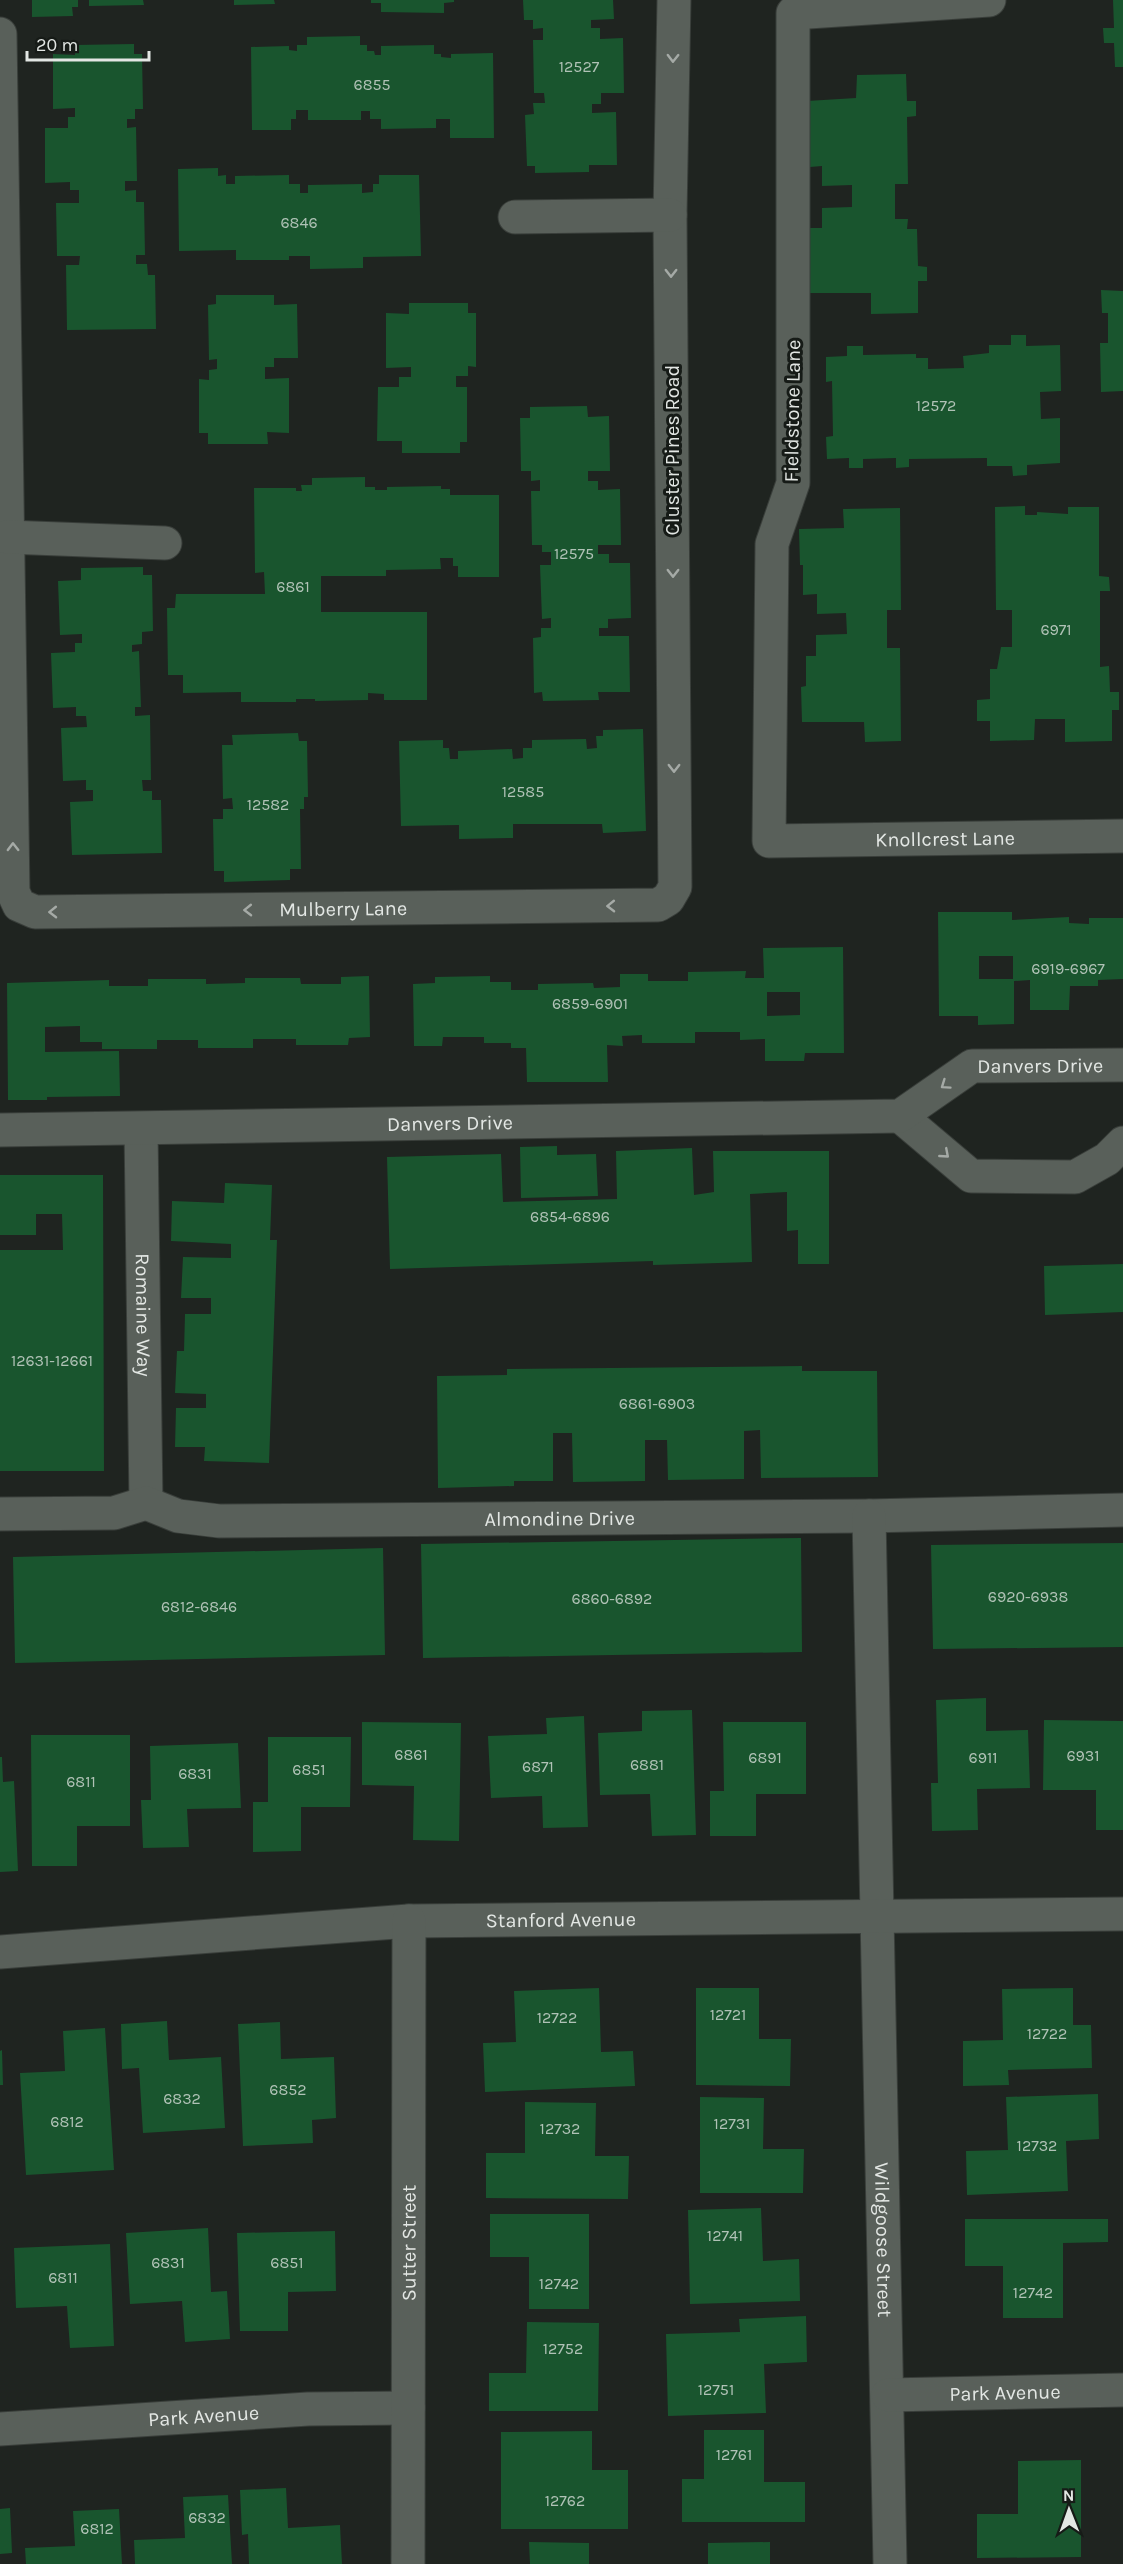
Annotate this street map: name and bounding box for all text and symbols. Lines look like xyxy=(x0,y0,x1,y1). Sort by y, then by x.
scale bar xyxy=(27,24,148,62)
text: 20 m xyxy=(36,34,78,56)
one-way arrow xyxy=(667,54,679,63)
house number: 12527 xyxy=(559,57,600,76)
house number: 6855 xyxy=(353,75,391,94)
house number: 6846 xyxy=(280,213,318,232)
one-way arrow xyxy=(665,269,677,278)
street label: Fieldstone Lane xyxy=(780,339,805,483)
street label: Cluster Pines Road xyxy=(661,365,684,535)
house number: 12572 xyxy=(916,396,956,415)
house number: 12575 xyxy=(554,544,594,563)
one-way arrow xyxy=(667,569,679,578)
house number: 6861 xyxy=(276,577,310,596)
house number: 6971 xyxy=(1040,620,1072,639)
one-way arrow xyxy=(668,764,680,773)
house number: 12585 xyxy=(502,782,544,801)
house number: 12582 xyxy=(247,795,289,814)
street label: Knollcrest Lane xyxy=(875,827,1015,851)
one-way arrow xyxy=(6,843,19,852)
street label: Mulberry Lane xyxy=(279,897,407,921)
one-way arrow xyxy=(606,899,615,912)
one-way arrow xyxy=(243,904,252,916)
one-way arrow xyxy=(48,906,57,918)
house number: 6919-6967 xyxy=(1031,959,1105,978)
house number: 6859-6901 xyxy=(552,994,628,1013)
street label: Danvers Drive xyxy=(977,1054,1103,1078)
one-way arrow xyxy=(940,1078,951,1089)
street label: Danvers Drive xyxy=(387,1111,513,1136)
one-way arrow xyxy=(938,1147,949,1158)
house number: 6854-6896 xyxy=(530,1207,610,1226)
street label: Romaine Way xyxy=(131,1253,155,1377)
house number: 12631-12661 xyxy=(11,1351,93,1370)
house number: 6861-6903 xyxy=(619,1394,695,1413)
street label: Almondine Drive xyxy=(484,1507,635,1531)
house number: 6920-6938 xyxy=(988,1587,1068,1606)
house number: 6860-6892 xyxy=(572,1589,652,1608)
house number: 6812-6846 xyxy=(161,1597,237,1616)
house number: 6861 xyxy=(394,1745,428,1764)
house number: 6931 xyxy=(1066,1746,1100,1765)
house number: 6891 xyxy=(748,1748,782,1767)
house number: 6911 xyxy=(968,1748,998,1767)
house number: 6881 xyxy=(630,1755,664,1774)
house number: 6871 xyxy=(522,1757,554,1776)
house number: 6851 xyxy=(292,1760,326,1779)
house number: 6831 xyxy=(178,1764,212,1783)
house number: 6811 xyxy=(66,1772,96,1791)
street label: Stanford Avenue xyxy=(486,1908,636,1932)
house number: 12721 xyxy=(710,2005,746,2024)
house number: 12722 xyxy=(537,2008,577,2027)
house number: 12722 xyxy=(1027,2024,1067,2043)
house number: 6852 xyxy=(269,2080,307,2099)
house number: 6832 xyxy=(163,2089,201,2108)
house number: 6812 xyxy=(50,2112,84,2131)
house number: 12731 xyxy=(714,2114,750,2133)
house number: 12732 xyxy=(540,2119,580,2138)
house number: 12732 xyxy=(1017,2136,1057,2155)
street label: Wildgoose Street xyxy=(870,2162,896,2318)
street label: Sutter Street xyxy=(397,2184,421,2301)
house number: 12741 xyxy=(707,2226,743,2245)
house number: 6831 xyxy=(151,2253,185,2272)
house number: 6851 xyxy=(270,2253,304,2272)
house number: 6811 xyxy=(48,2268,78,2287)
house number: 12742 xyxy=(539,2274,579,2293)
house number: 12742 xyxy=(1013,2283,1053,2302)
house number: 12752 xyxy=(543,2339,583,2358)
house number: 12751 xyxy=(698,2380,734,2399)
street label: Park Avenue xyxy=(949,2380,1061,2406)
street label: Park Avenue xyxy=(147,2401,260,2431)
house number: 12761 xyxy=(716,2445,752,2464)
north arrow xyxy=(1039,2480,1099,2540)
text: N xyxy=(1063,2486,1075,2505)
house number: 12762 xyxy=(545,2491,585,2510)
house number: 6832 xyxy=(188,2508,226,2527)
house number: 6812 xyxy=(80,2519,114,2538)

